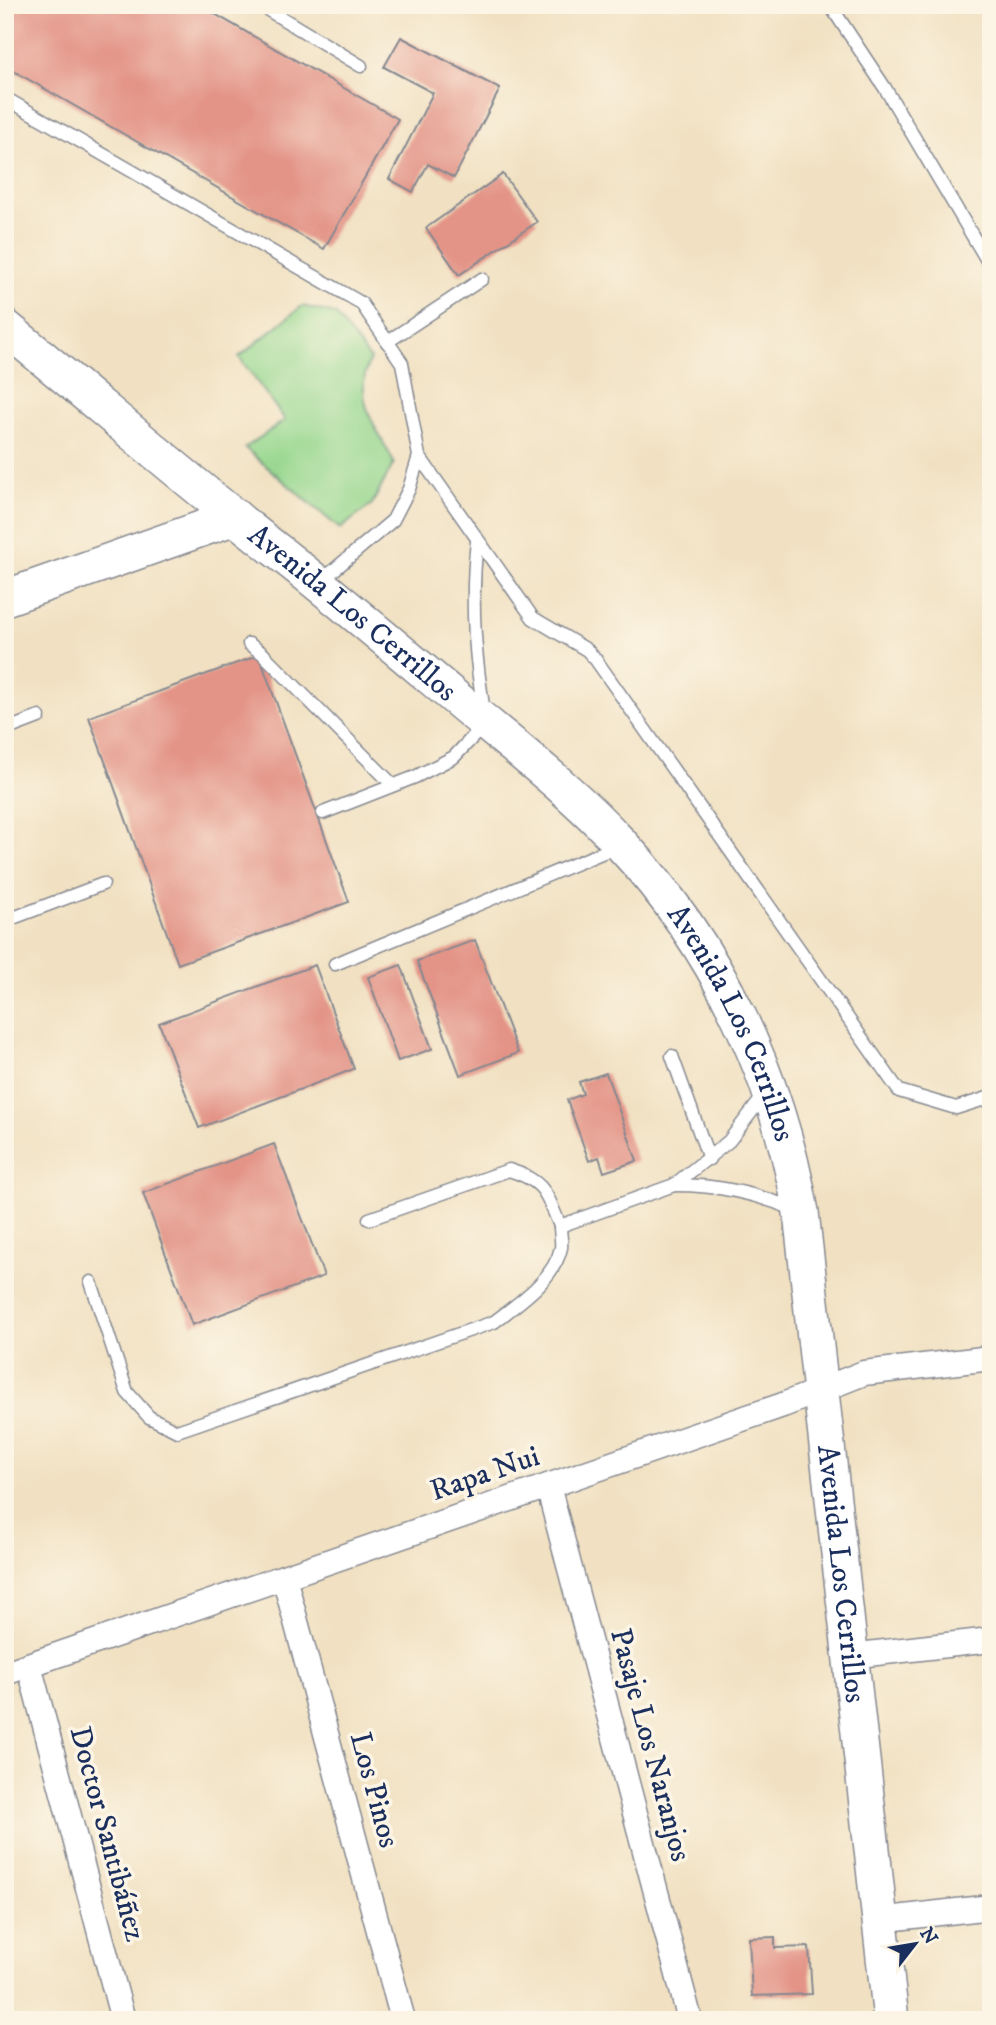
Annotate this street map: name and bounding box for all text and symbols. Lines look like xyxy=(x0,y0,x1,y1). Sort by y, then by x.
street label: Avenida Los Cerrillos xyxy=(240,516,464,710)
street label: Avenida Los Cerrillos xyxy=(659,897,803,1146)
street label: Rapa Nui xyxy=(425,1438,545,1510)
street label: Avenida Los Cerrillos xyxy=(809,1443,874,1705)
street label: Pasaje Los Naranjos xyxy=(601,1624,699,1866)
street label: Doctor Santibáñez xyxy=(61,1723,153,1945)
street label: Los Pinos xyxy=(341,1728,407,1852)
north arrow xyxy=(880,1910,950,1980)
text: N xyxy=(914,1923,942,1949)

